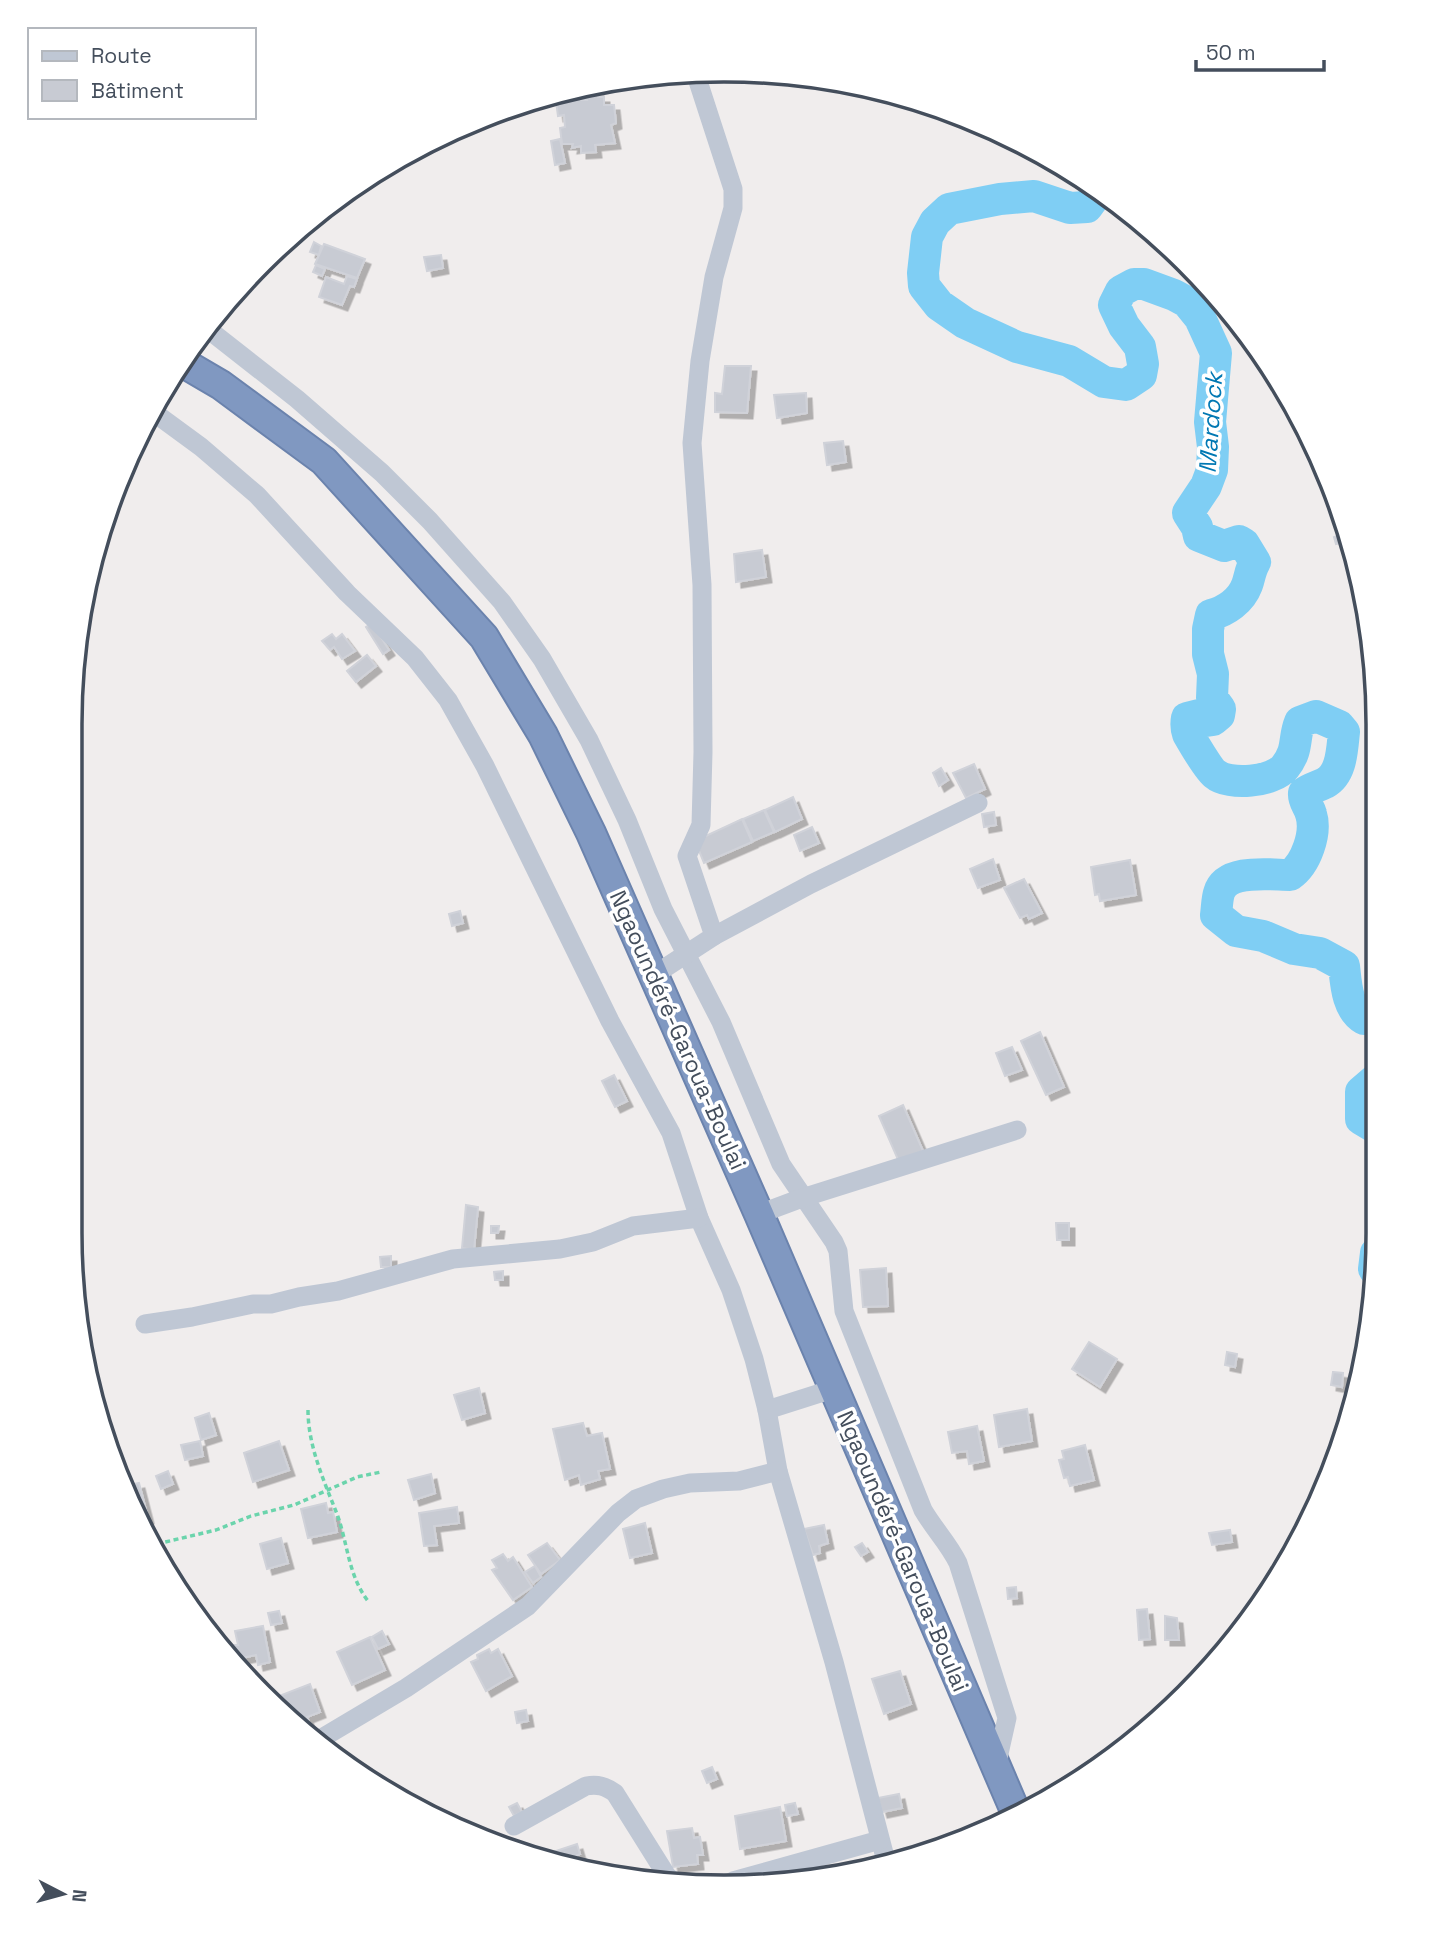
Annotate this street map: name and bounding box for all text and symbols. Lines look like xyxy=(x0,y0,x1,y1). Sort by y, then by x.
legend xyxy=(28,28,256,119)
scale bar xyxy=(1196,28,1324,72)
text: 50 m xyxy=(1206,39,1256,66)
text: Route xyxy=(91,42,152,69)
text: Bâtiment xyxy=(91,77,184,104)
water label: Mardock xyxy=(1192,369,1230,474)
street label: Ngaoundéré-Garoua-Boulai xyxy=(603,886,753,1174)
street label: Ngaoundéré-Garoua-Boulai xyxy=(830,1406,976,1696)
north arrow xyxy=(28,1859,98,1929)
text: N xyxy=(66,1888,93,1903)

